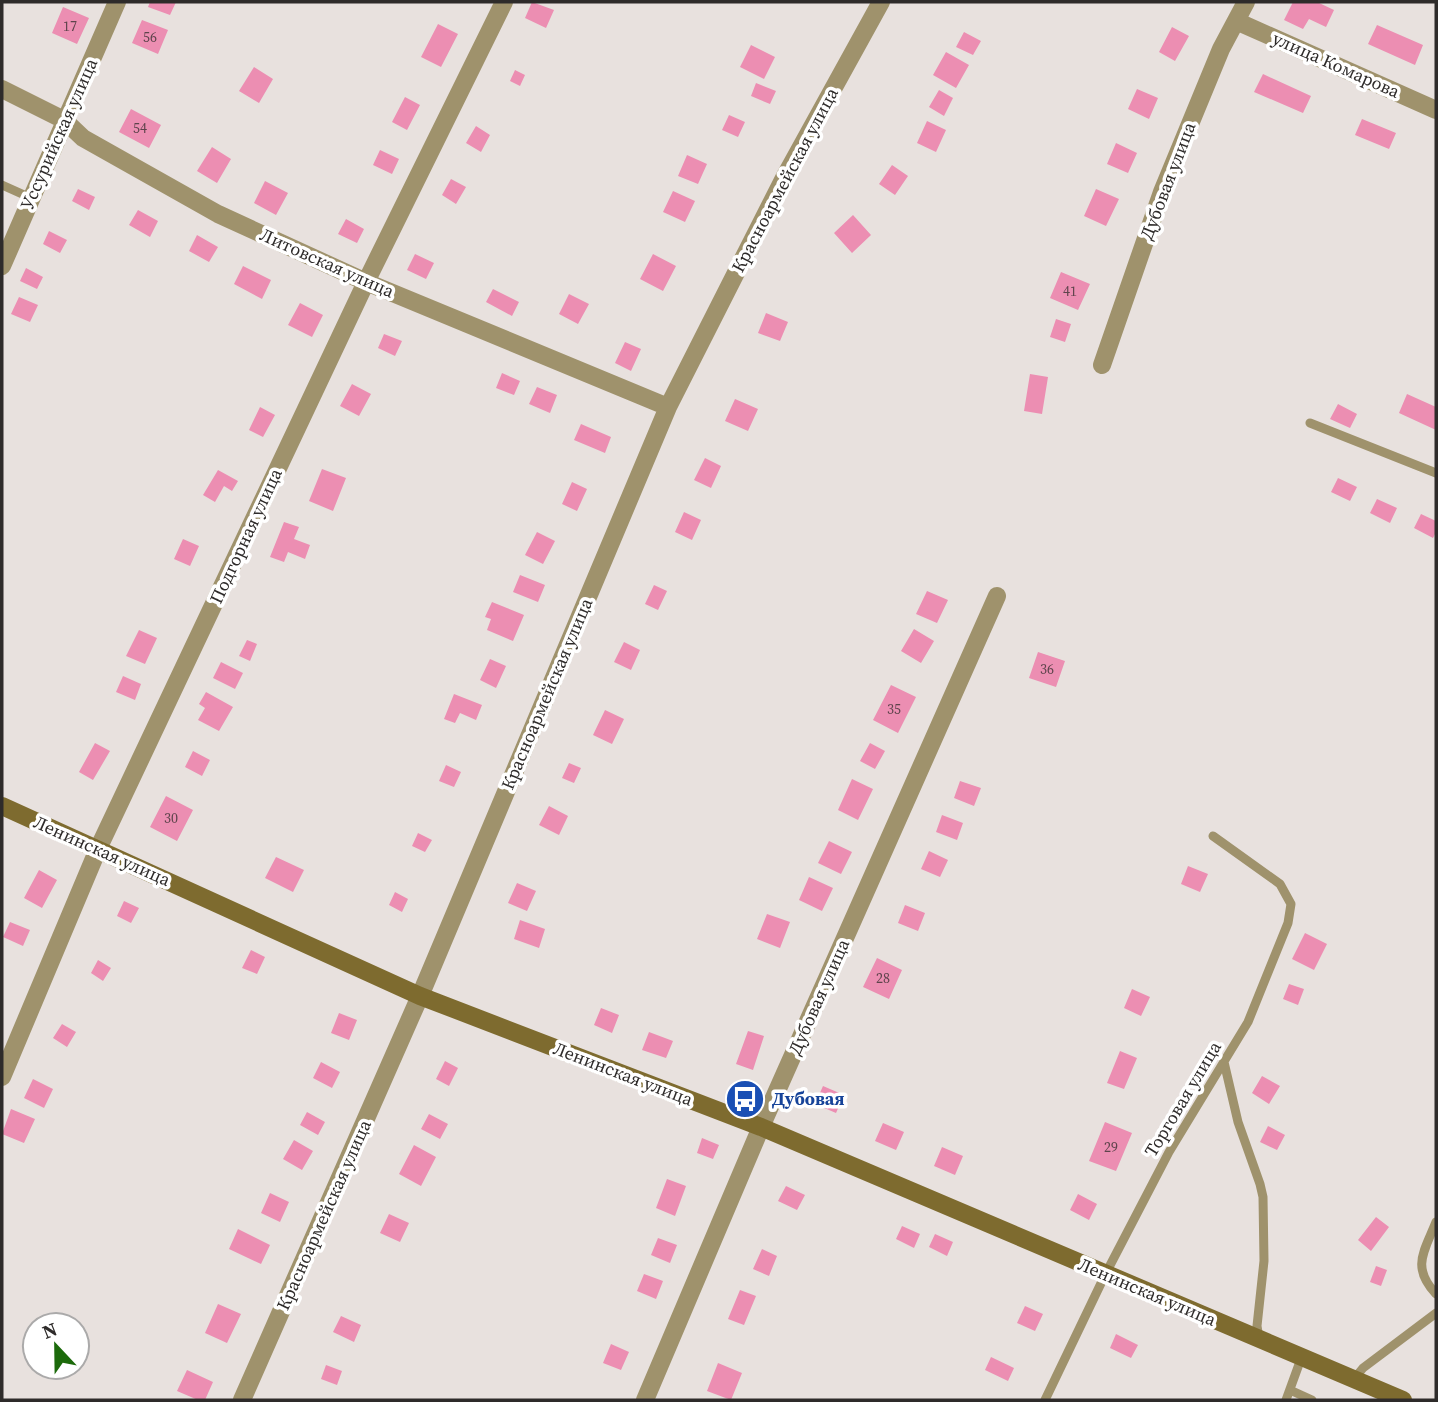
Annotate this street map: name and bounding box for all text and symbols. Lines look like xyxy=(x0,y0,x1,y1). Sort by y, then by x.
house number: 17 xyxy=(63,16,77,36)
street label: улица Комарова xyxy=(1269,25,1405,104)
house number: 56 xyxy=(143,27,157,47)
street label: Уссурийская улица xyxy=(14,53,103,213)
street label: Красноармейская улица xyxy=(725,82,844,277)
house number: 54 xyxy=(133,118,147,138)
street label: Дубовая улица xyxy=(1134,118,1202,243)
street label: Литовская улица xyxy=(256,222,399,304)
house number: 41 xyxy=(1063,281,1077,301)
street label: Подгорная улица xyxy=(203,463,288,607)
street label: Красноармейская улица xyxy=(495,593,599,793)
house number: 36 xyxy=(1040,659,1054,679)
house number: 35 xyxy=(887,699,901,719)
house number: 30 xyxy=(164,808,178,828)
street label: Ленинская улица xyxy=(30,809,175,892)
street label: Дубовая улица xyxy=(782,934,856,1059)
house number: 28 xyxy=(876,968,890,988)
street label: Ленинская улица xyxy=(550,1035,697,1112)
street label: Торговая улица xyxy=(1138,1036,1227,1161)
bus stop icon: Дубовая xyxy=(724,1078,766,1120)
place label: Дубовая xyxy=(772,1086,845,1111)
street label: Красноармейская улица xyxy=(270,1115,377,1314)
house number: 29 xyxy=(1104,1137,1118,1157)
street label: Ленинская улица xyxy=(1074,1251,1221,1332)
north arrow xyxy=(21,1311,91,1381)
text: N xyxy=(38,1316,61,1345)

